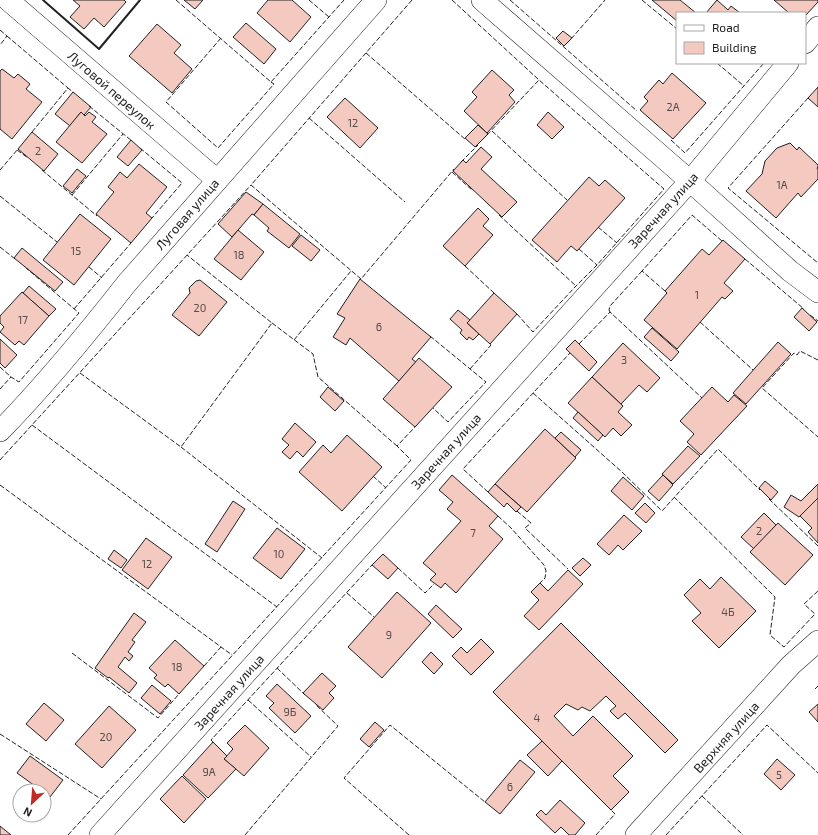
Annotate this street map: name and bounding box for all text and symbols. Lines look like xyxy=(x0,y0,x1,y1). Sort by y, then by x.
legend xyxy=(676,12,806,64)
text: Road xyxy=(712,20,740,34)
text: Building xyxy=(712,40,757,54)
street label: Луговой переулок xyxy=(65,48,159,132)
house number: 2А xyxy=(666,100,680,113)
house number: 12 xyxy=(348,116,358,129)
house number: 2 xyxy=(35,144,41,157)
street label: Заречная улица xyxy=(625,169,701,251)
street label: Луговая улица xyxy=(152,175,222,253)
house number: 1А xyxy=(776,178,788,191)
house number: 15 xyxy=(71,244,81,257)
house number: 18 xyxy=(233,248,245,261)
house number: 1 xyxy=(695,288,699,301)
house number: 20 xyxy=(194,301,206,314)
house number: 17 xyxy=(18,313,28,326)
house number: 6 xyxy=(376,320,382,333)
house number: 3 xyxy=(621,353,627,366)
street label: Заречная улица xyxy=(408,410,484,492)
house number: 2 xyxy=(756,524,762,537)
house number: 7 xyxy=(470,526,476,539)
house number: 10 xyxy=(273,547,285,560)
house number: 12 xyxy=(142,557,152,570)
house number: 4Б xyxy=(721,605,735,618)
house number: 9 xyxy=(386,628,392,641)
street label: Заречная улица xyxy=(191,651,267,733)
house number: 18 xyxy=(171,660,183,673)
street label: Верхняя улица xyxy=(690,698,762,776)
house number: 9Б xyxy=(284,705,297,718)
house number: 4 xyxy=(534,711,541,724)
house number: 20 xyxy=(100,730,112,743)
house number: 9А xyxy=(202,765,216,778)
house number: 5 xyxy=(776,768,782,781)
house number: 6 xyxy=(507,780,513,793)
north arrow xyxy=(12,783,52,823)
text: N xyxy=(21,805,34,820)

